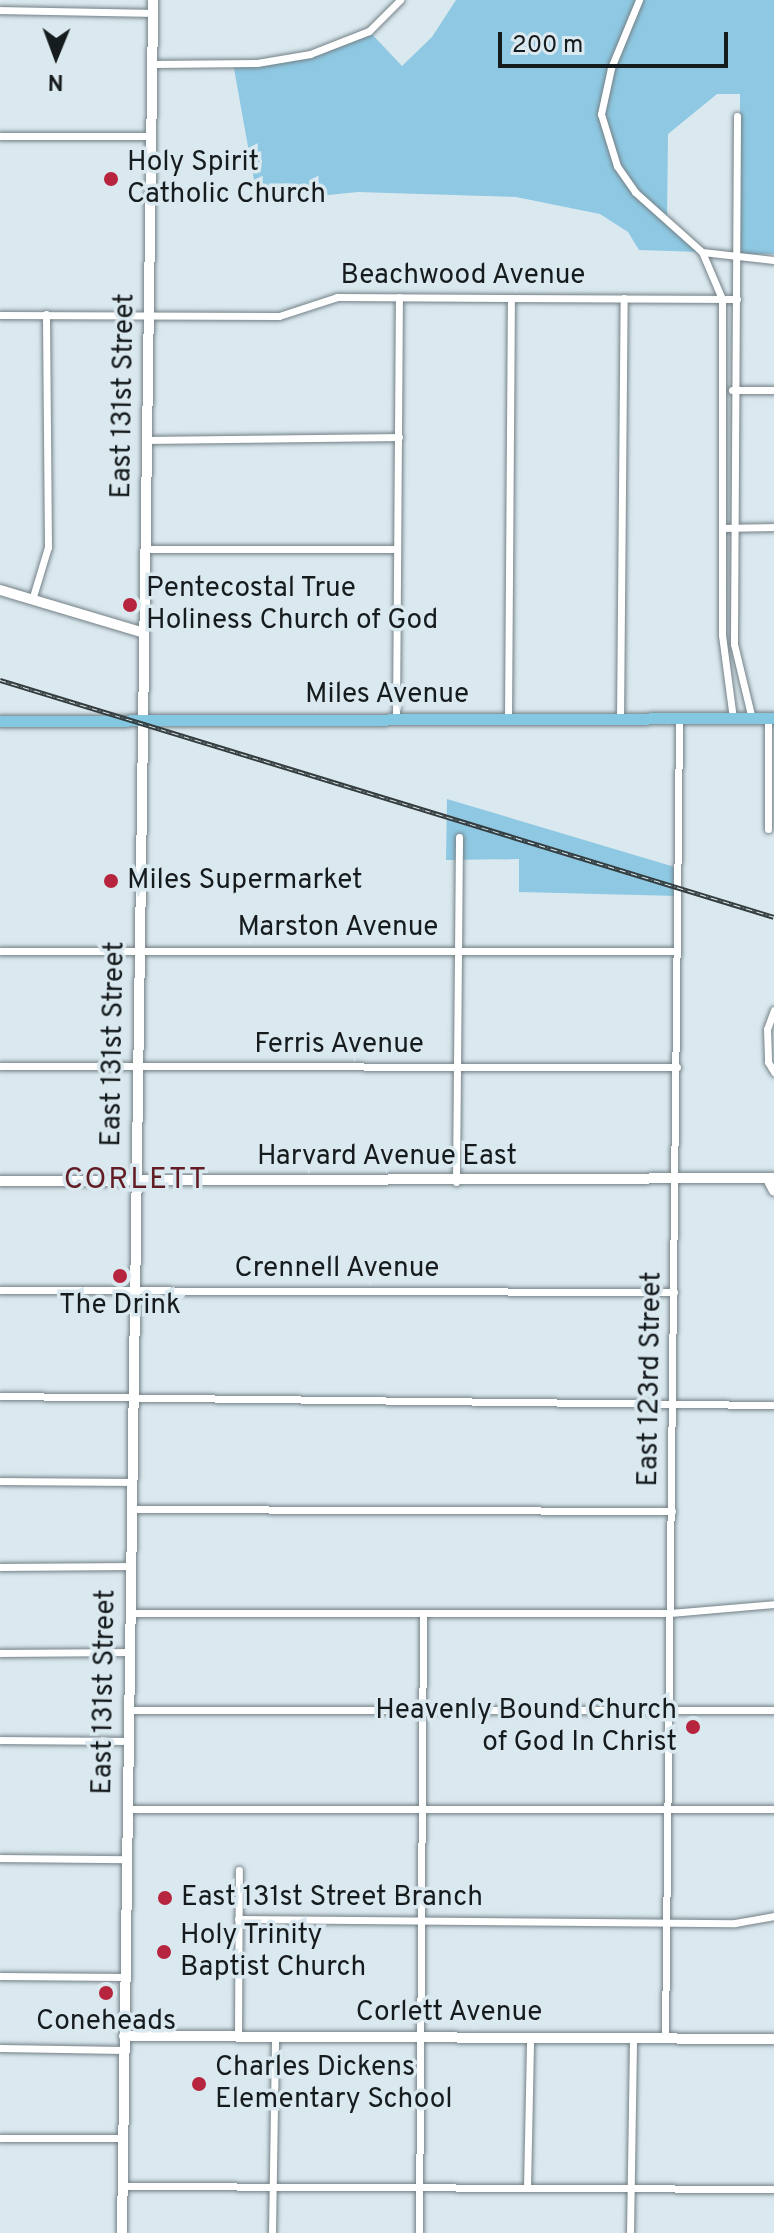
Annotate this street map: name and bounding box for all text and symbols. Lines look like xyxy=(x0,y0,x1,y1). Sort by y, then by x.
north arrow xyxy=(16,16,96,96)
scale bar xyxy=(502,16,732,66)
text: 200 m xyxy=(512,31,583,61)
text: N xyxy=(47,67,64,94)
place label: Holy Spirit Catholic Church xyxy=(127,146,326,212)
marker: Holy Spirit Catholic Church xyxy=(102,170,120,188)
street label: Beachwood Avenue xyxy=(340,259,586,293)
street label: East 131st Street xyxy=(105,293,143,499)
place label: Pentecostal True Holiness Church of God xyxy=(146,572,438,638)
marker: Pentecostal True Holiness Church of God xyxy=(121,596,139,614)
street label: Miles Avenue xyxy=(304,678,470,712)
place label: Miles Supermarket xyxy=(127,864,363,898)
marker: Miles Supermarket xyxy=(102,872,120,890)
street label: Marston Avenue xyxy=(237,911,439,945)
street label: East 131st Street xyxy=(95,941,133,1147)
street label: Ferris Avenue xyxy=(254,1028,424,1062)
street label: Harvard Avenue East xyxy=(256,1140,518,1174)
district label: CORLETT xyxy=(64,1163,208,1199)
street label: Crennell Avenue xyxy=(234,1252,440,1286)
marker: The Drink xyxy=(111,1267,129,1285)
street label: East 123rd Street xyxy=(632,1271,670,1487)
place label: The Drink xyxy=(59,1289,181,1323)
street label: East 131st Street xyxy=(86,1589,124,1795)
place label: Heavenly Bound Church of God In Christ xyxy=(375,1694,677,1760)
marker: Heavenly Bound Church of God In Christ xyxy=(684,1718,702,1736)
place label: East 131st Street Branch xyxy=(181,1881,483,1915)
marker: East 131st Street Branch xyxy=(156,1889,174,1907)
place label: Holy Trinity Baptist Church xyxy=(180,1919,366,1985)
marker: Holy Trinity Baptist Church xyxy=(155,1943,173,1961)
marker: Coneheads xyxy=(97,1984,115,2002)
street label: Corlett Avenue xyxy=(355,1996,543,2030)
place label: Coneheads xyxy=(36,2005,176,2039)
place label: Charles Dickens Elementary School xyxy=(215,2051,453,2117)
marker: Charles Dickens Elementary School xyxy=(190,2075,208,2093)

